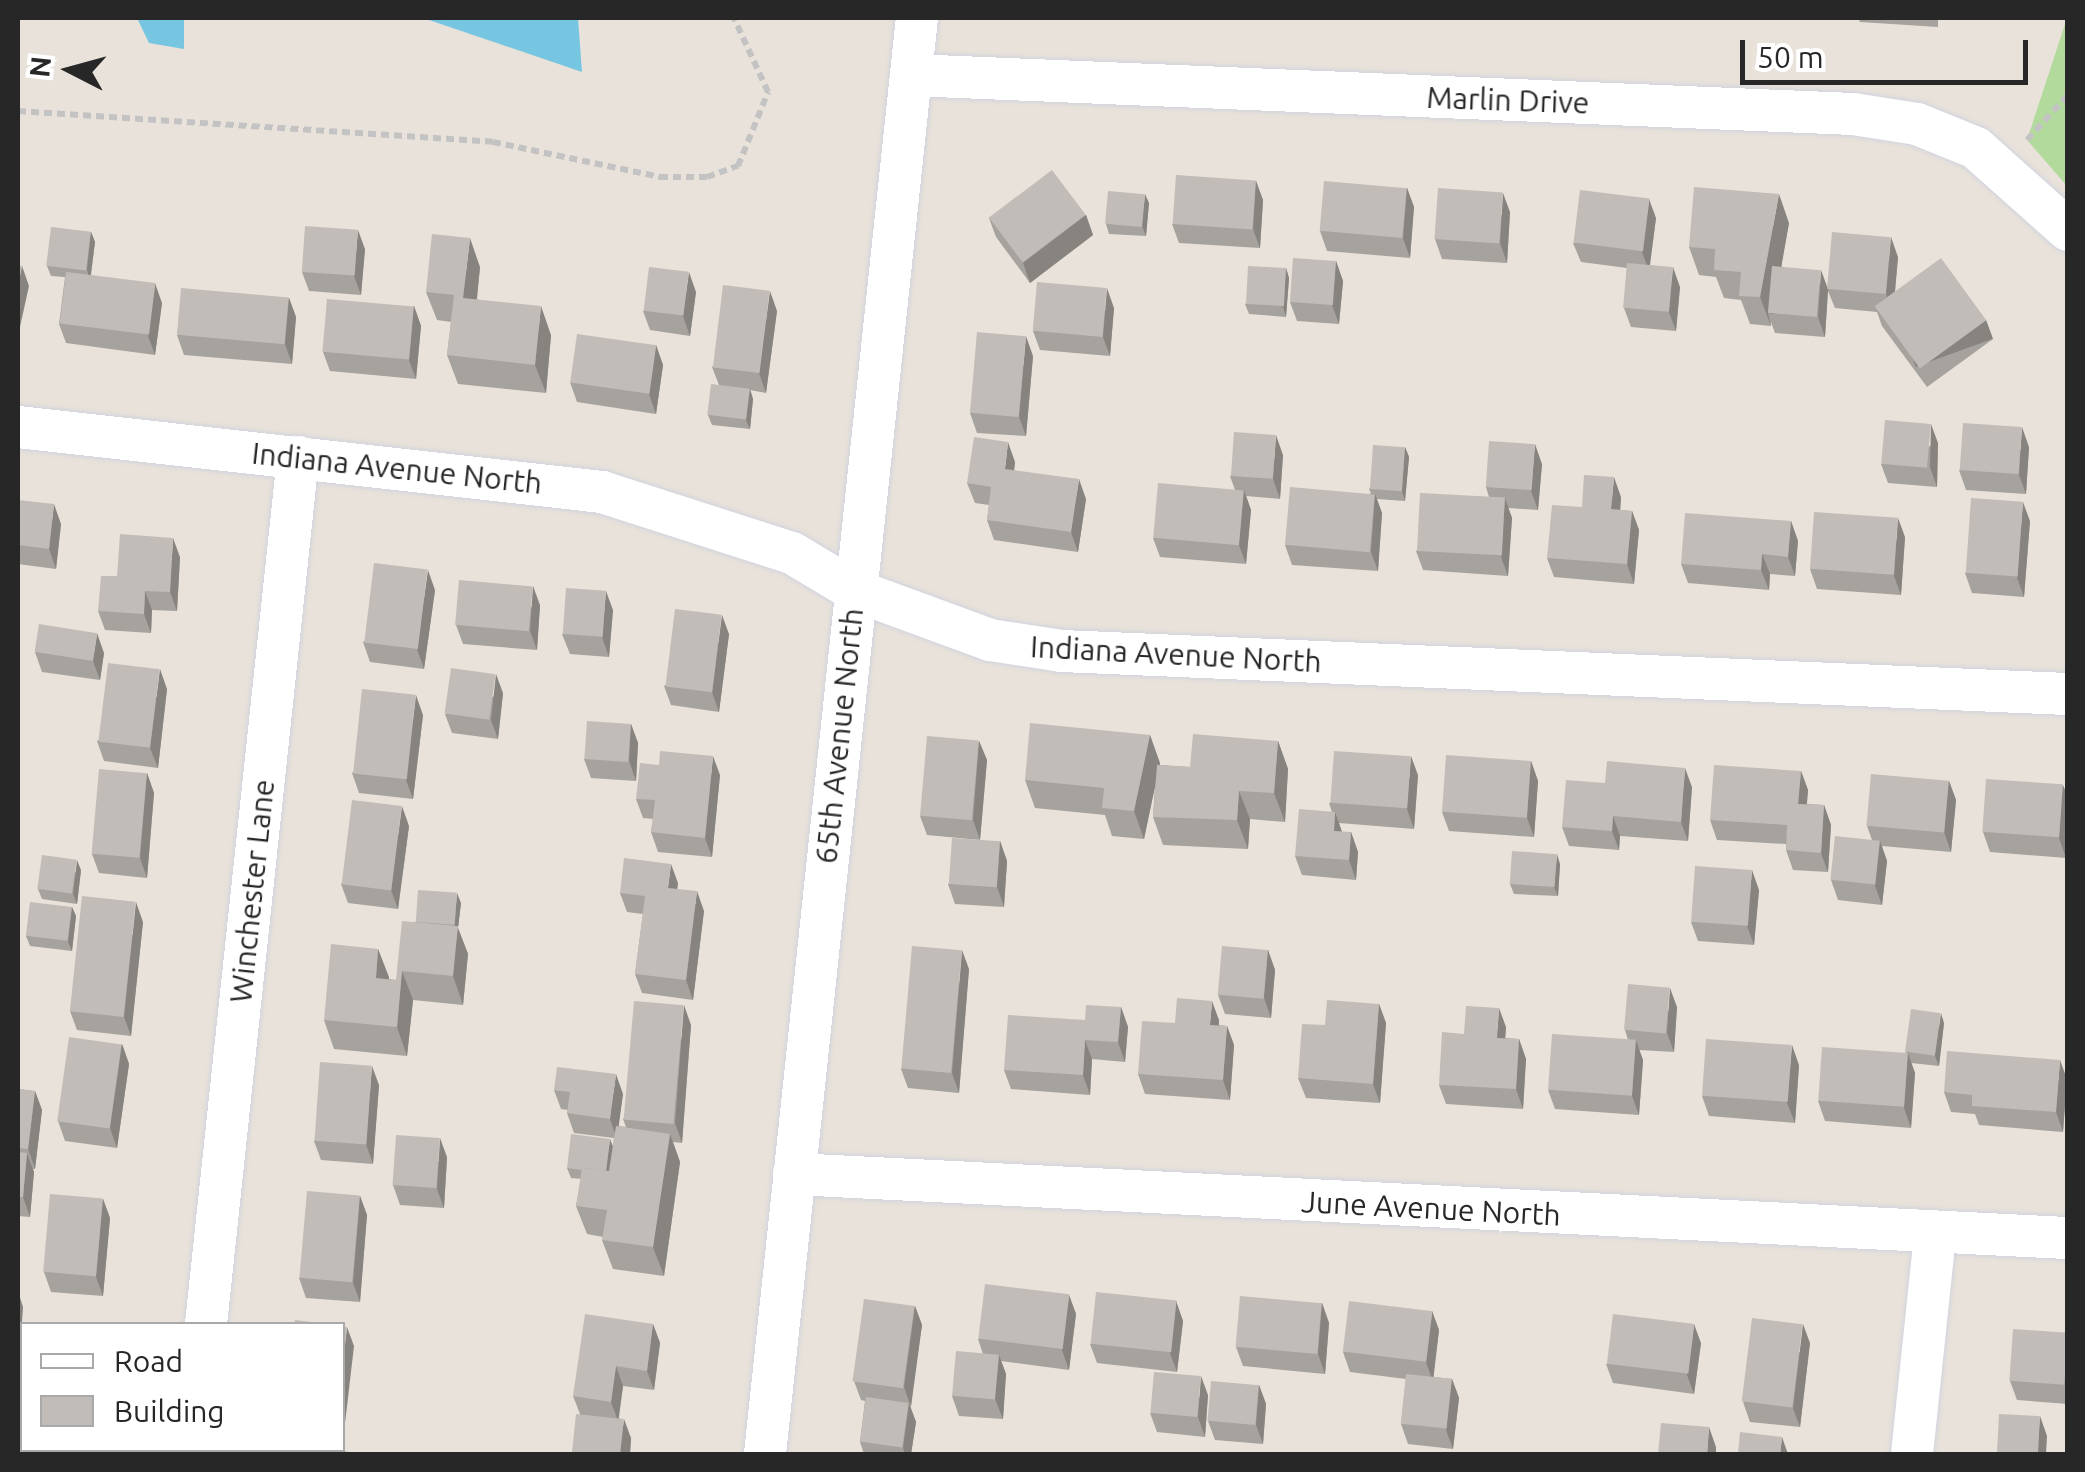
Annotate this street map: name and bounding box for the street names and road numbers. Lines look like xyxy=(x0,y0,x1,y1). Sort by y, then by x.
street label: Marlin Drive xyxy=(1426,79,1590,121)
street label: Indiana Avenue North xyxy=(250,435,544,501)
street label: 65th Avenue North xyxy=(808,606,870,866)
street label: Indiana Avenue North xyxy=(1029,628,1323,680)
street label: Winchester Lane xyxy=(222,778,282,1004)
street label: June Avenue North xyxy=(1300,1183,1562,1233)

